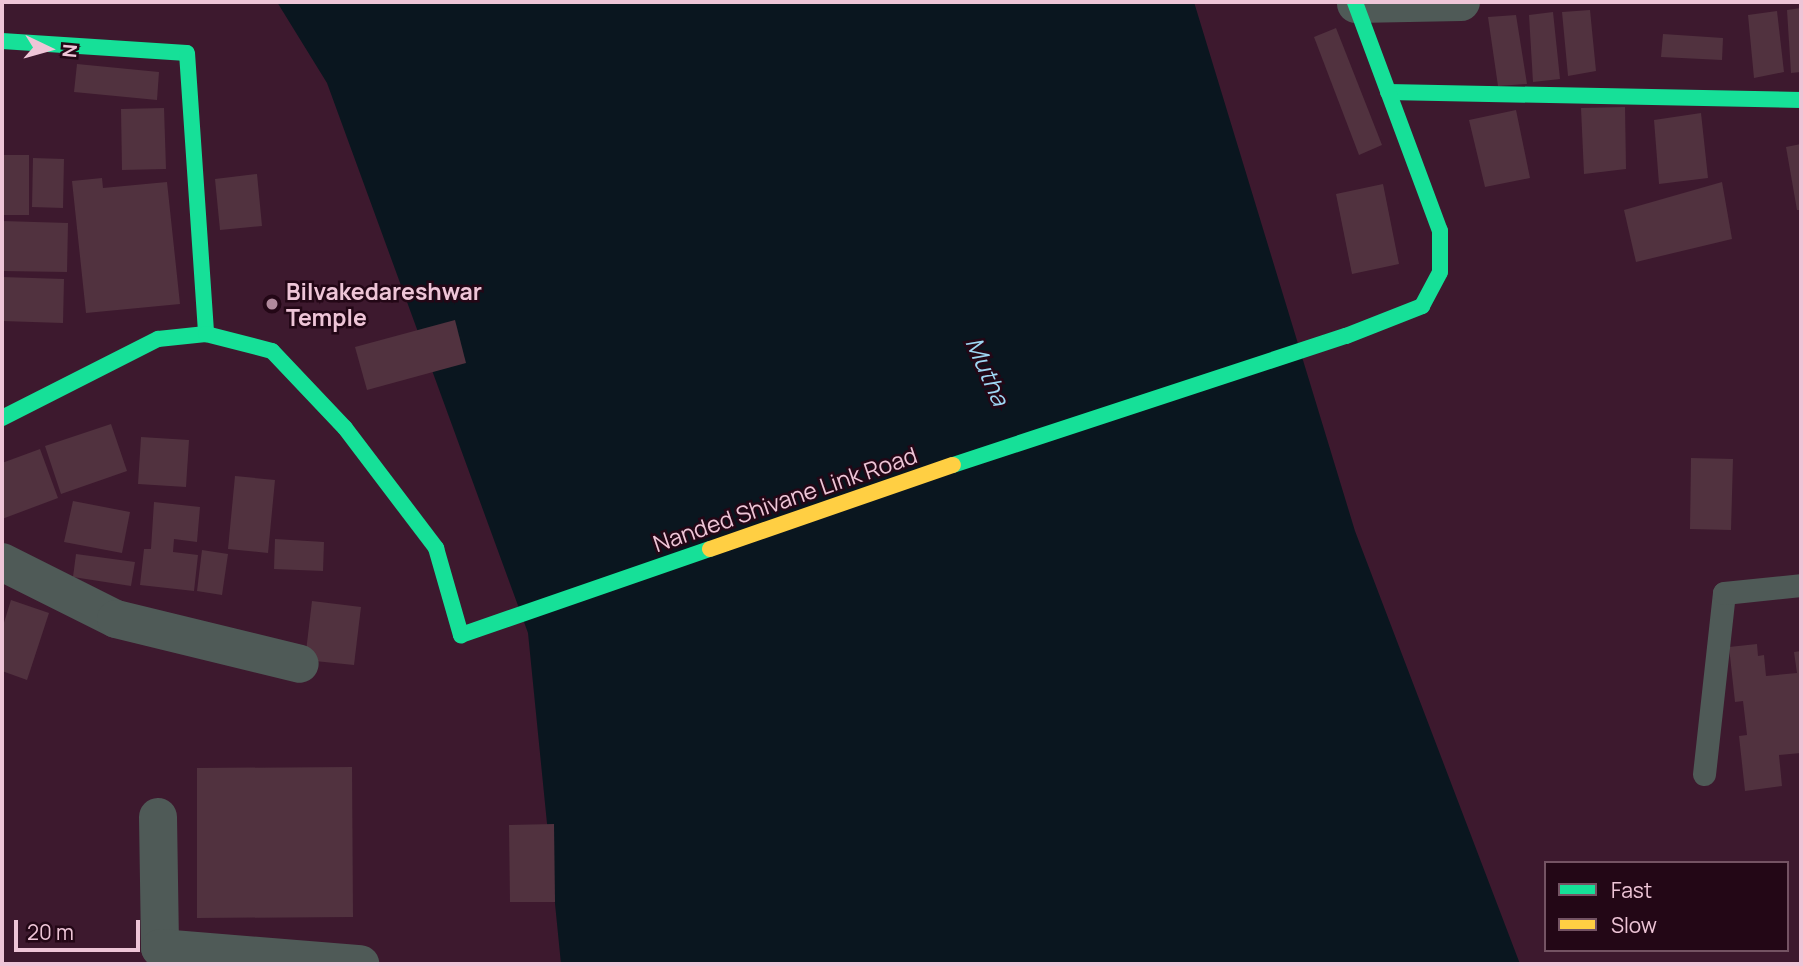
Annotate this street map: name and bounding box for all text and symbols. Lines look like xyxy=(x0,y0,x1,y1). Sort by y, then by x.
north arrow xyxy=(14,14,84,84)
text: N xyxy=(56,43,83,59)
place label: Bilvakedareshwar Temple xyxy=(286,277,482,331)
marker: Bilvakedareshwar Temple xyxy=(264,296,280,312)
water label: Mutha xyxy=(960,332,1016,410)
street label: Nanded Shivane Link Road xyxy=(649,441,921,557)
legend xyxy=(1544,861,1789,952)
text: Fast xyxy=(1611,876,1652,904)
scale bar xyxy=(18,906,144,950)
text: Slow xyxy=(1611,911,1657,939)
text: 20 m xyxy=(27,918,74,946)

